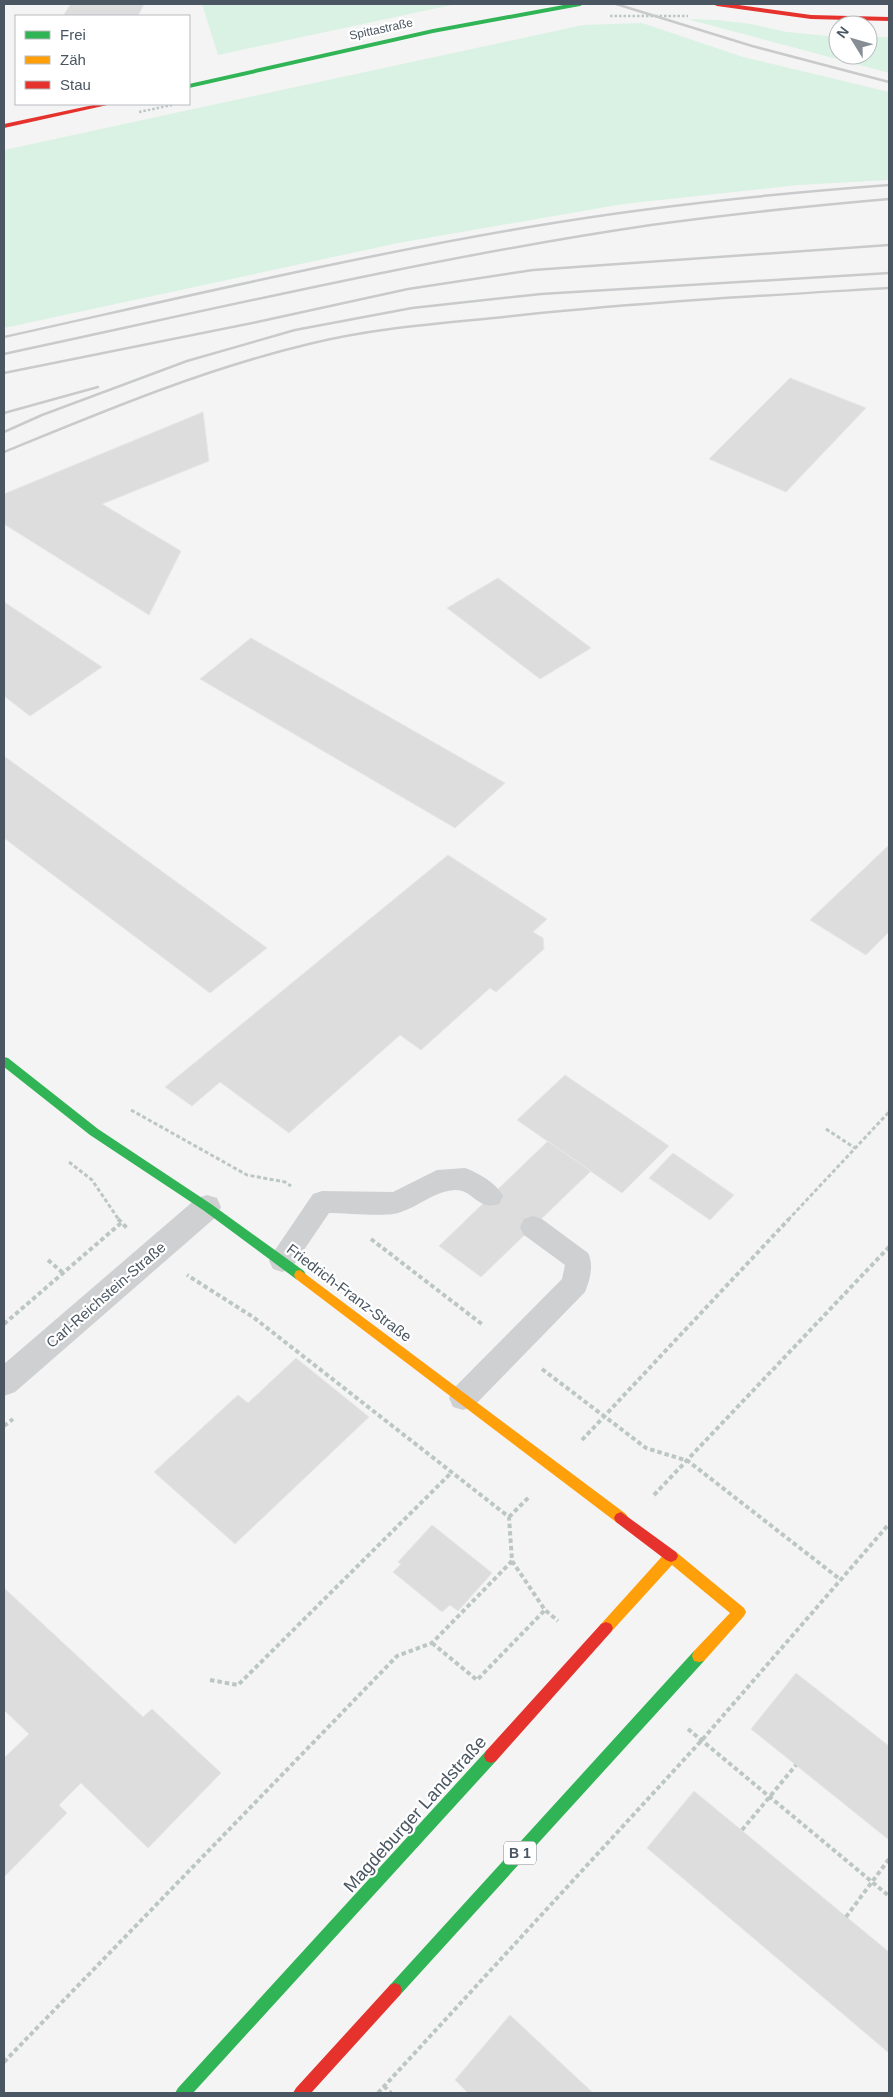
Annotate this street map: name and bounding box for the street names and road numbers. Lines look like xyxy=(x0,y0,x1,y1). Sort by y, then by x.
street label: Spittastraße xyxy=(348,15,414,43)
street label: Carl-Reichstein-Straße xyxy=(43,1238,169,1351)
street label: Friedrich-Franz-Straße xyxy=(284,1240,415,1345)
street label: Magdeburger Landstraße xyxy=(340,1732,490,1896)
road number: B 1 xyxy=(504,1842,536,1865)

